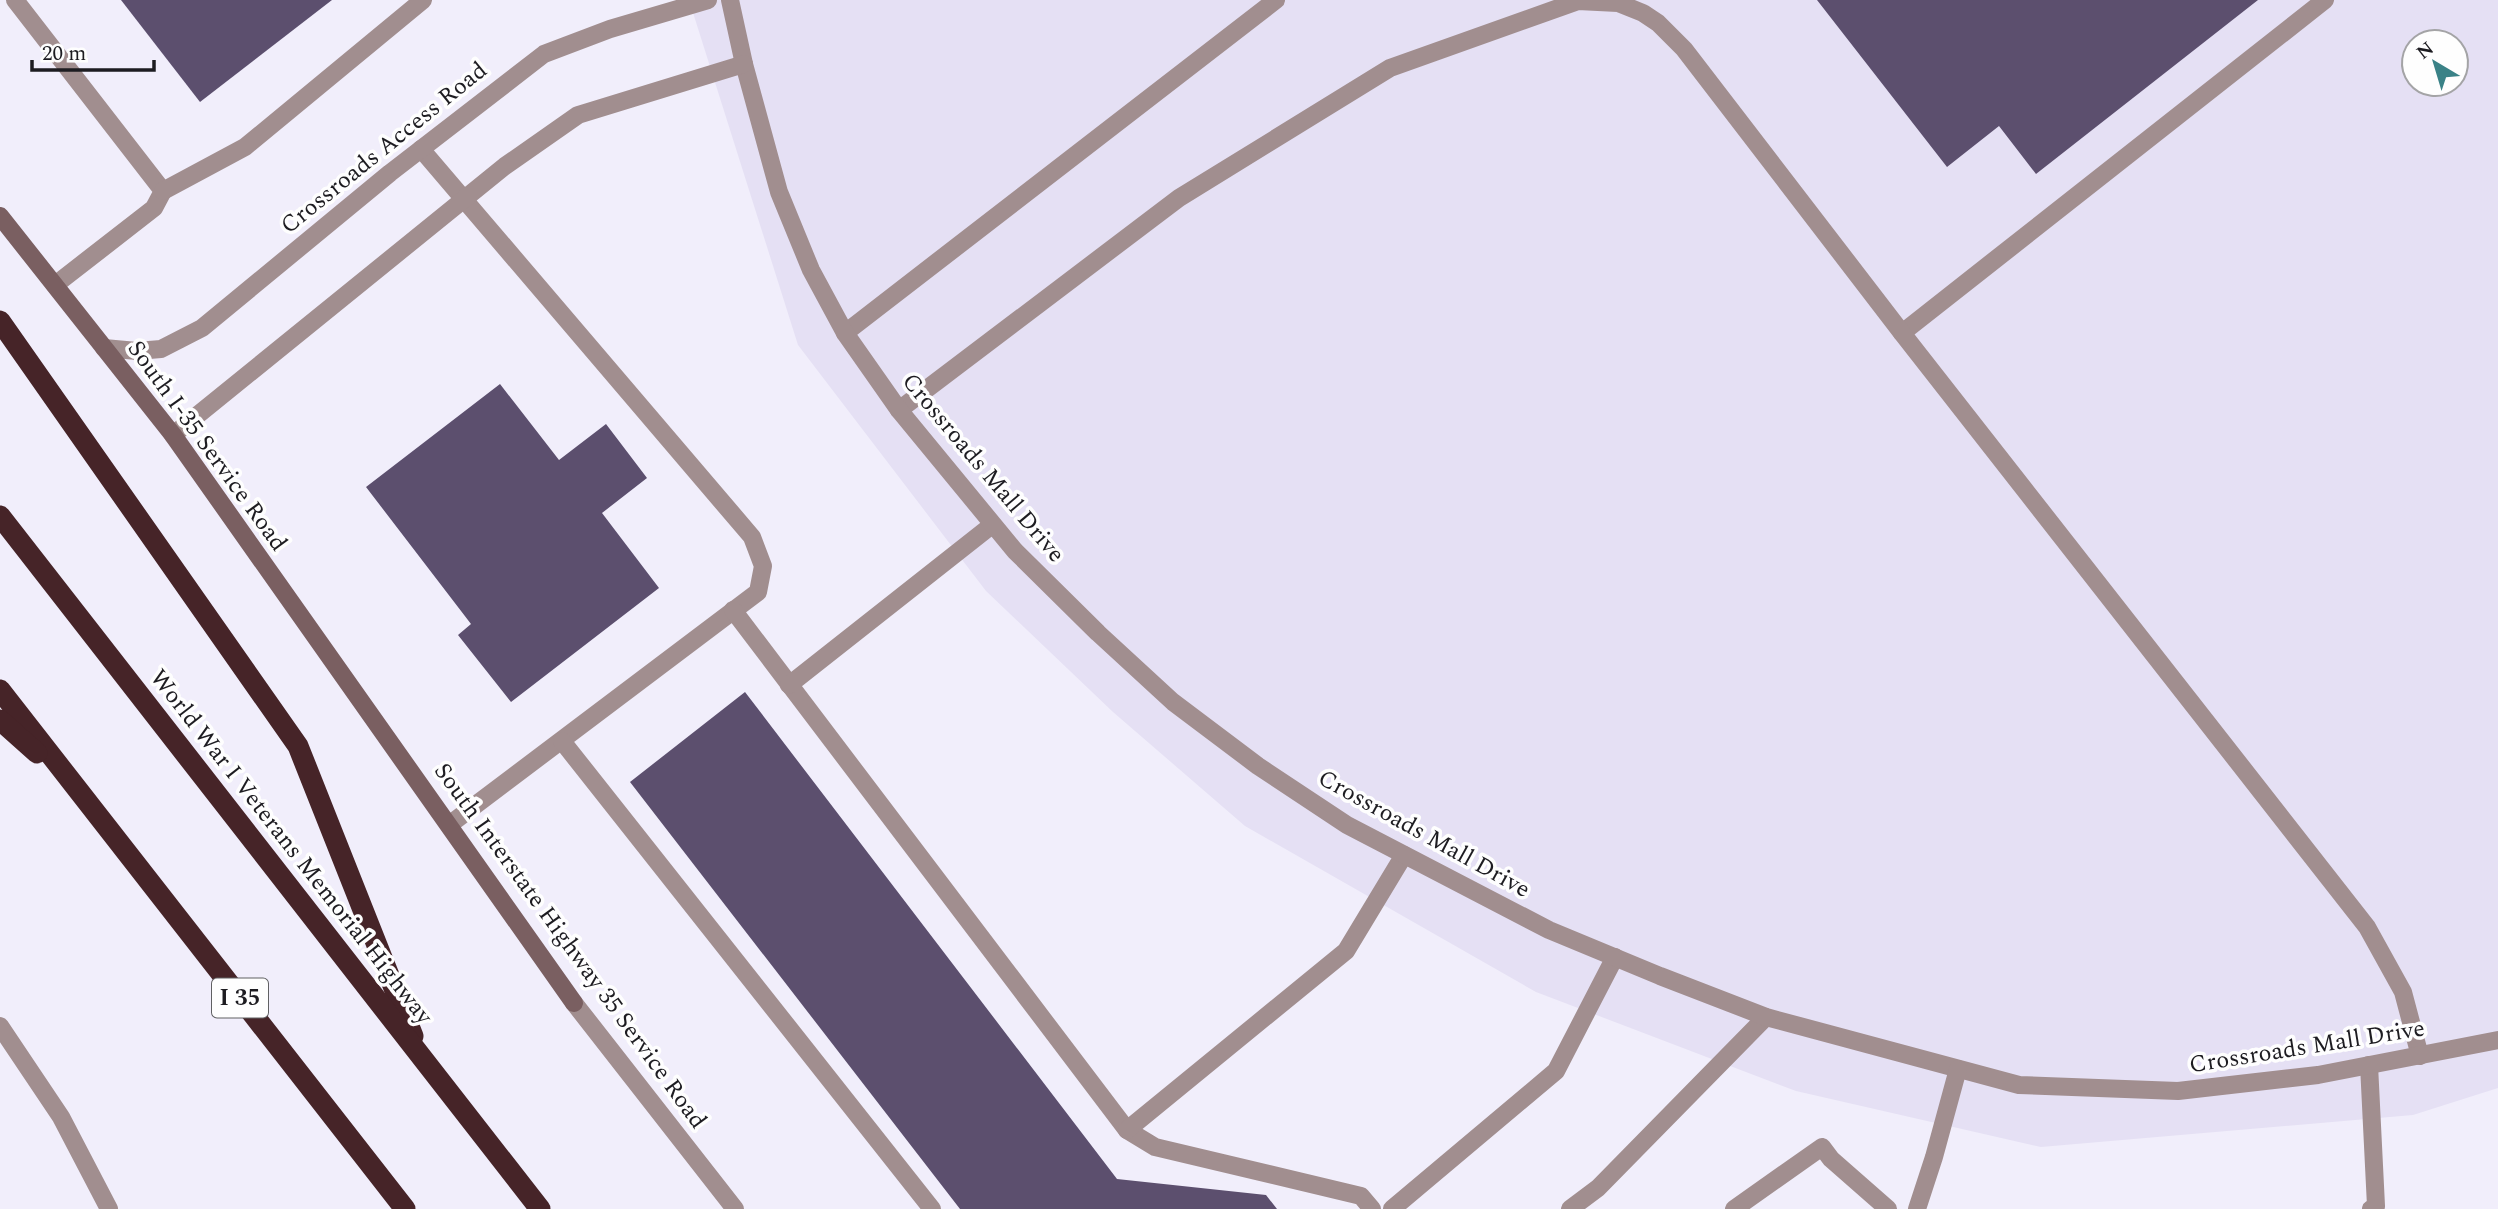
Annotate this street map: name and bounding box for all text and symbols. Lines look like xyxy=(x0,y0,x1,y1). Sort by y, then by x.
scale bar xyxy=(32,28,154,72)
north arrow xyxy=(2400,28,2470,98)
text: N xyxy=(2410,35,2440,67)
text: 20 m xyxy=(42,38,86,70)
street label: Crossroads Access Road xyxy=(273,53,495,243)
street label: South I-35 Service Road xyxy=(118,333,296,559)
street label: Crossroads Mall Drive xyxy=(893,365,1073,571)
street label: World War I Veterans Memorial Highway xyxy=(141,662,442,1034)
street label: South Interstate Highway 35 Service Road xyxy=(425,755,715,1137)
street label: Crossroads Mall Drive xyxy=(1311,761,1537,907)
road number: I 35 xyxy=(212,979,268,1018)
street label: Crossroads Mall Drive xyxy=(2187,1011,2427,1083)

